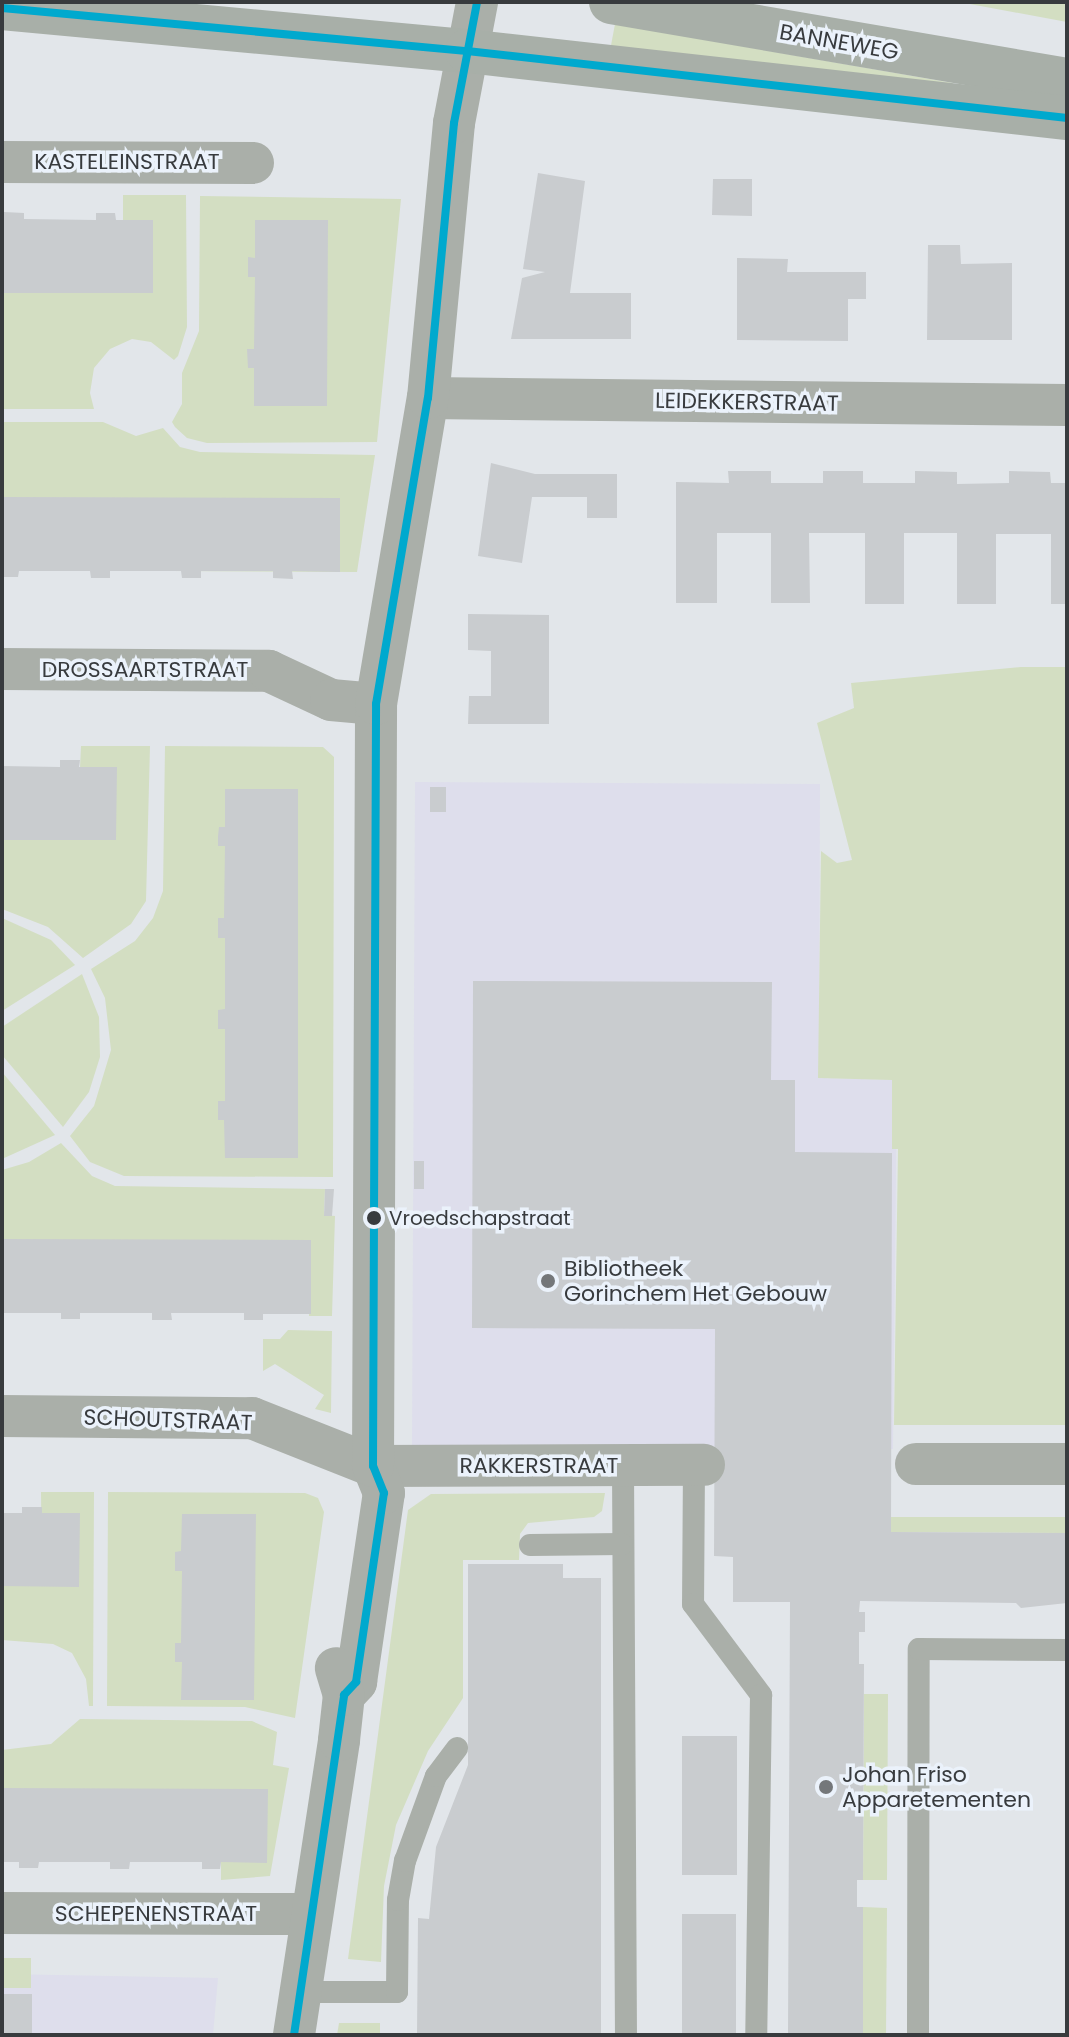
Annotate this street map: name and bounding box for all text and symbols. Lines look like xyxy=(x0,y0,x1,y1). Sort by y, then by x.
street label: BANNEWEG xyxy=(777,19,901,65)
street label: KASTELEINSTRAAT xyxy=(34,149,220,175)
street label: LEIDEKKERSTRAAT xyxy=(655,387,839,417)
street label: DROSSAARTSTRAAT xyxy=(42,657,248,683)
place label: Vroedschapstraat xyxy=(389,1206,571,1230)
marker: Vroedschapstraat xyxy=(366,1210,382,1226)
place label: Bibliotheek Gorinchem Het Gebouw xyxy=(564,1255,827,1306)
marker: Bibliotheek Gorinchem Het Gebouw xyxy=(539,1272,557,1290)
street label: SCHOUTSTRAAT xyxy=(83,1404,253,1436)
street label: RAKKERSTRAAT xyxy=(460,1453,618,1479)
place label: Johan Friso Apparetementen xyxy=(842,1761,1031,1812)
marker: Johan Friso Apparetementen xyxy=(817,1778,835,1796)
street label: SCHEPENENSTRAAT xyxy=(55,1901,257,1927)

